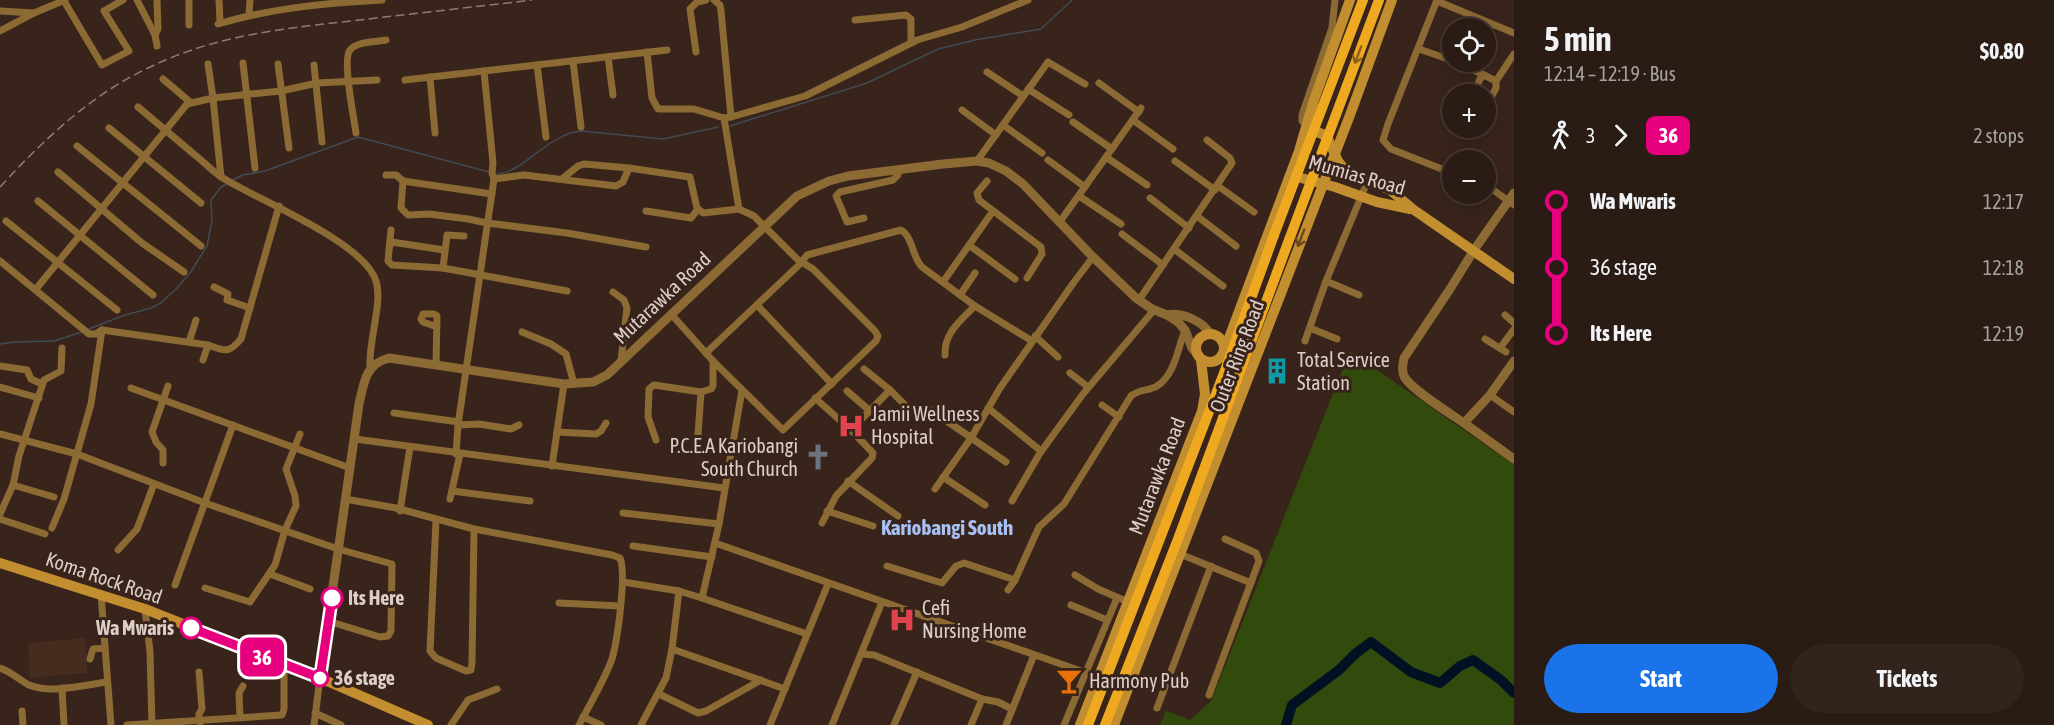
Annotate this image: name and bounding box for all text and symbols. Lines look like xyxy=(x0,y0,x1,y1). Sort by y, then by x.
map controls xyxy=(1442,18,1496,204)
button: locate xyxy=(1442,18,1496,72)
text: 5 min xyxy=(1544,20,1611,58)
text: $0.80 xyxy=(1980,38,2024,64)
one-way arrow xyxy=(1352,45,1363,63)
text: 12:14 – 12:19 · Bus xyxy=(1544,62,1676,85)
button: + xyxy=(1442,84,1496,138)
icon: walk xyxy=(1544,119,1577,152)
icon: forward xyxy=(1604,119,1637,152)
text: 36 xyxy=(1658,123,1678,147)
text: 3 xyxy=(1586,124,1595,147)
text: 2 stops xyxy=(1973,124,2024,147)
street label: Mumias Road xyxy=(1306,150,1408,199)
button: − xyxy=(1442,150,1496,204)
text: Wa Mwaris xyxy=(1590,188,1676,214)
text: 12:17 xyxy=(1983,190,2024,213)
one-way arrow xyxy=(1295,229,1306,247)
street label: Mutarawka Road xyxy=(609,247,715,348)
text: 36 stage xyxy=(1590,254,1657,280)
text: 12:18 xyxy=(1983,256,2024,279)
street label: Outer Ring Road xyxy=(1205,296,1268,415)
text: Its Here xyxy=(1590,320,1652,346)
text: 12:19 xyxy=(1983,322,2024,345)
place label: Total Service Station xyxy=(1297,348,1390,394)
building icon: Total Service Station xyxy=(1262,356,1292,386)
place label: Jamii Wellness Hospital xyxy=(871,402,980,448)
hospital icon: Jamii Wellness Hospital xyxy=(836,411,866,441)
street label: Mutarawka Road xyxy=(1124,414,1189,538)
place label: P.C.E.A Kariobangi South Church xyxy=(669,434,798,480)
church icon: P.C.E.A Kariobangi South Church xyxy=(803,442,833,472)
district label: Kariobangi South xyxy=(881,515,1013,539)
street label: Koma Rock Road xyxy=(43,547,165,608)
place label: Its Here xyxy=(348,586,404,609)
marker: Its Here xyxy=(321,587,343,609)
place label: Cefi Nursing Home xyxy=(922,596,1027,642)
hospital icon: Cefi Nursing Home xyxy=(887,605,917,635)
place label: Wa Mwaris xyxy=(95,616,174,639)
marker: Wa Mwaris xyxy=(180,617,202,639)
line badge: 36 xyxy=(235,638,289,676)
button: Start xyxy=(1544,644,1778,713)
button: Tickets xyxy=(1790,644,2024,713)
text: 36 xyxy=(252,645,272,669)
place label: 36 stage xyxy=(334,666,395,689)
bar icon: Harmony Pub xyxy=(1054,666,1084,696)
marker: 36 stage xyxy=(311,669,329,687)
place label: Harmony Pub xyxy=(1089,669,1189,692)

